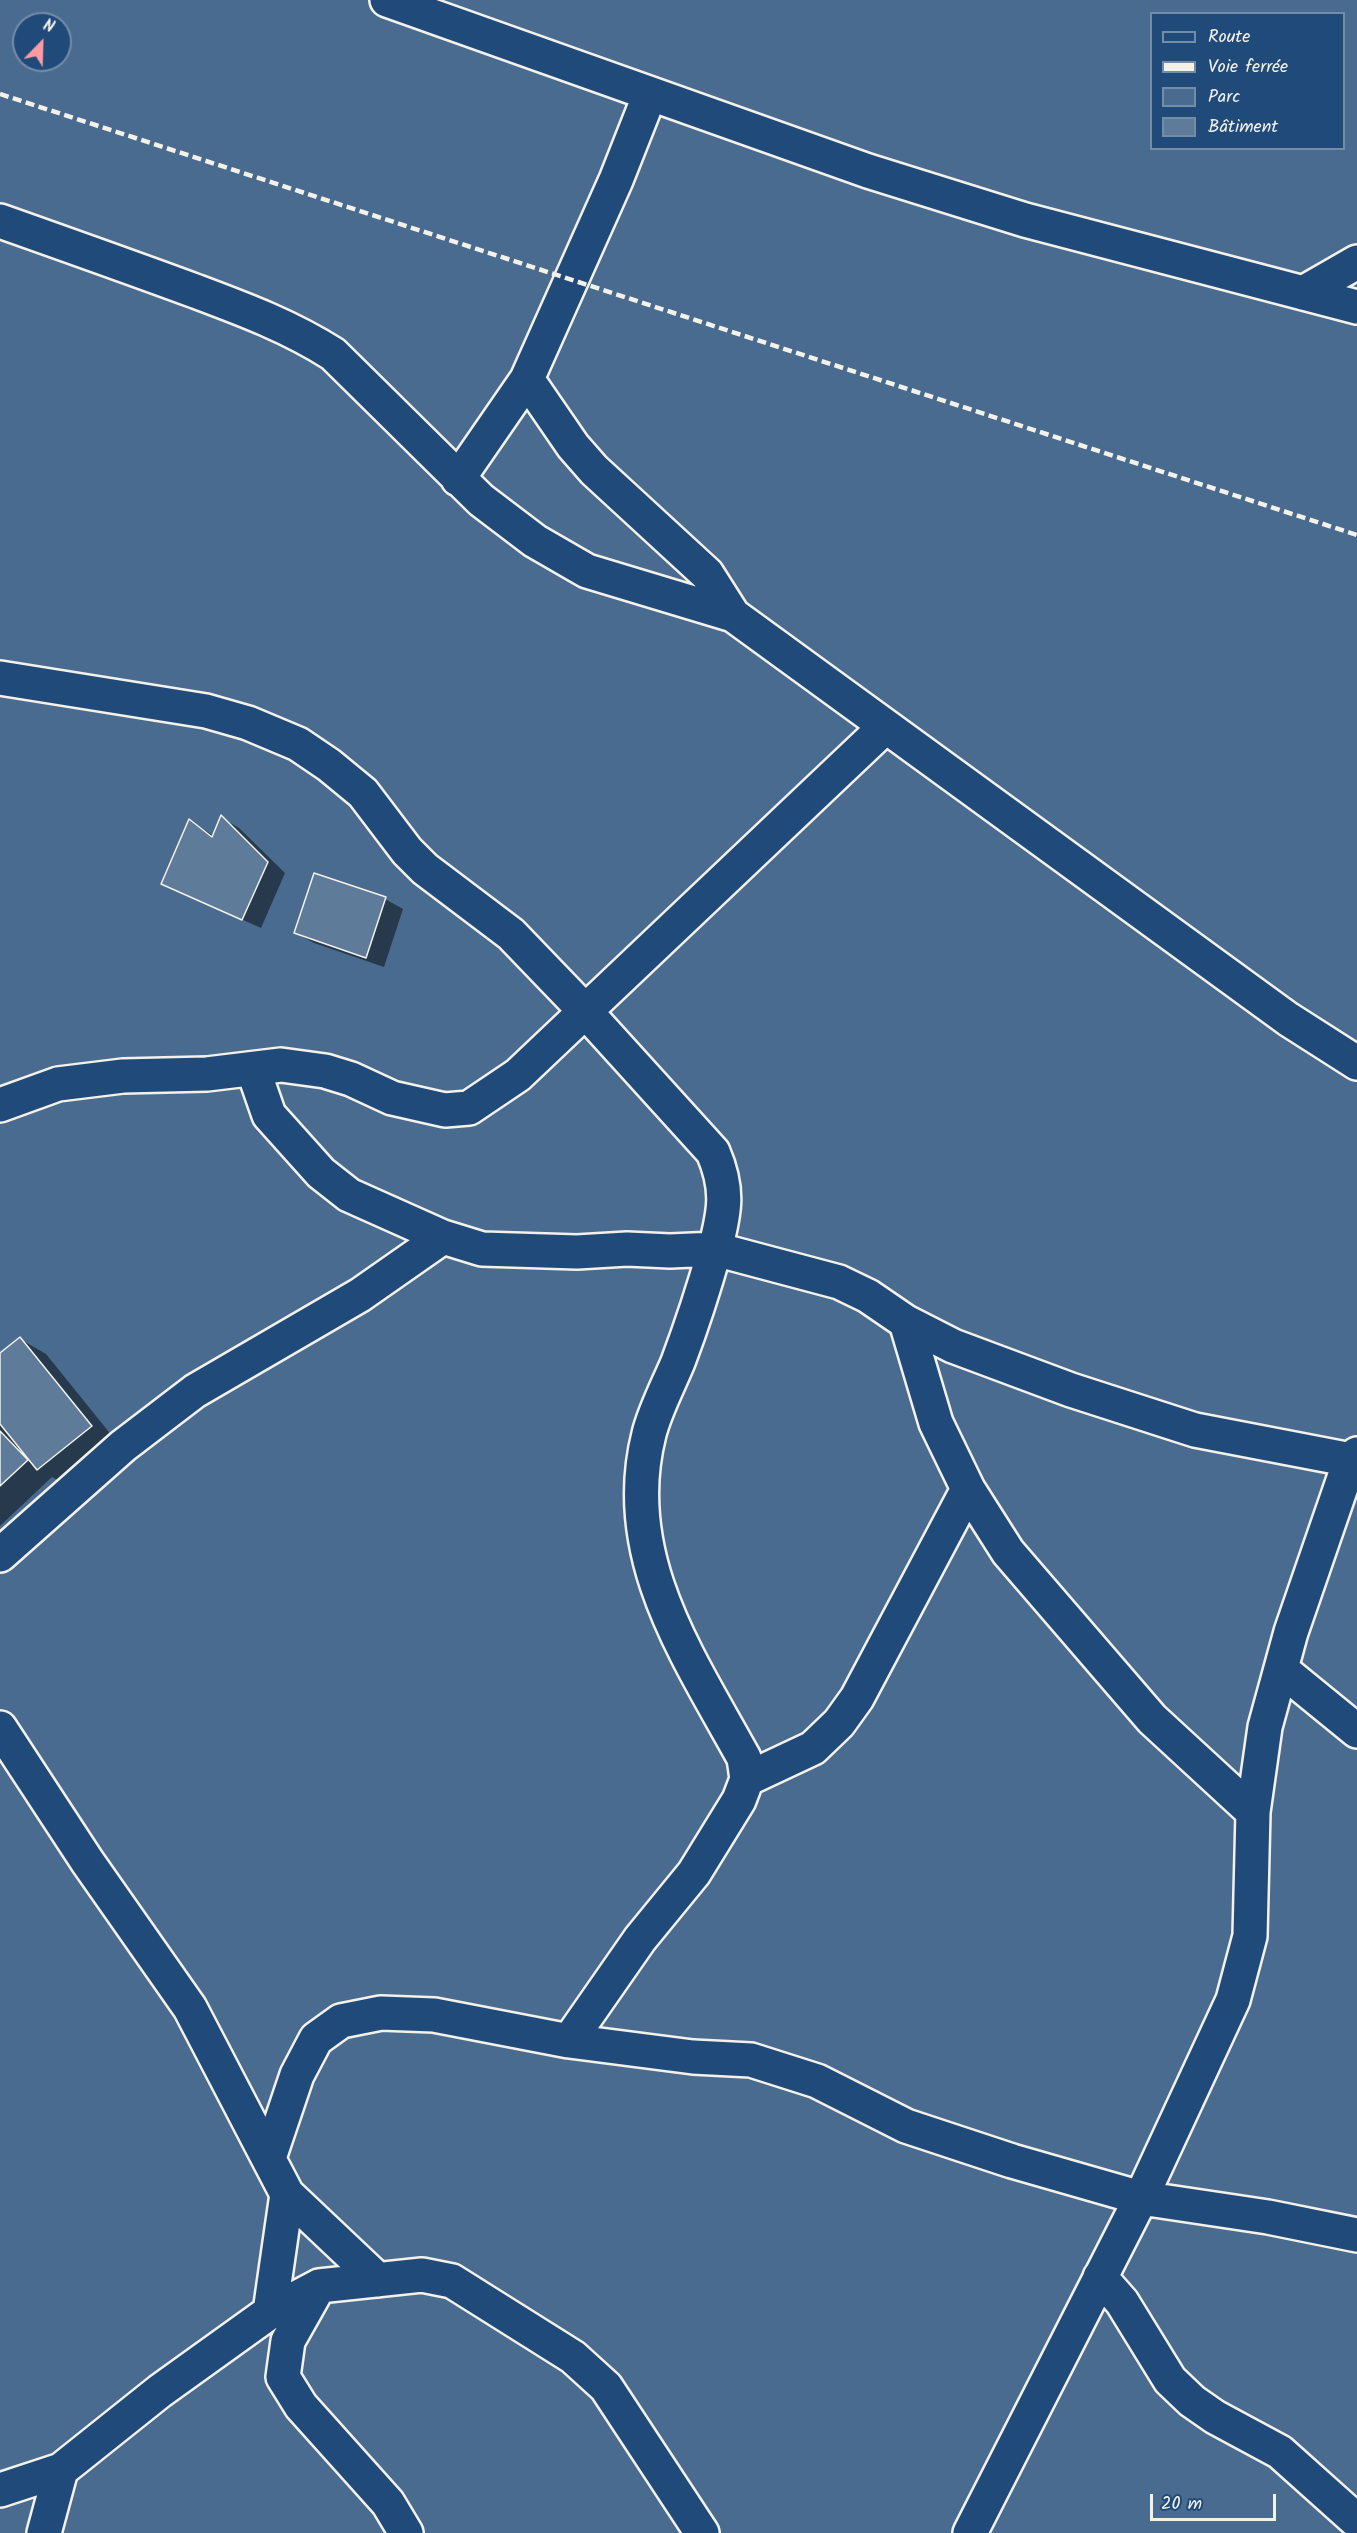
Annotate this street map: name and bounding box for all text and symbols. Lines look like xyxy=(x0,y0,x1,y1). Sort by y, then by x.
north arrow xyxy=(12,12,72,72)
legend xyxy=(1150,12,1345,150)
text: N xyxy=(39,13,58,40)
text: Route xyxy=(1208,23,1250,52)
text: Voie ferrée xyxy=(1208,53,1288,82)
text: Parc xyxy=(1208,83,1240,112)
text: Bâtiment xyxy=(1208,113,1278,142)
scale bar xyxy=(1153,2482,1279,2520)
text: 20 m xyxy=(1161,2490,1202,2519)

